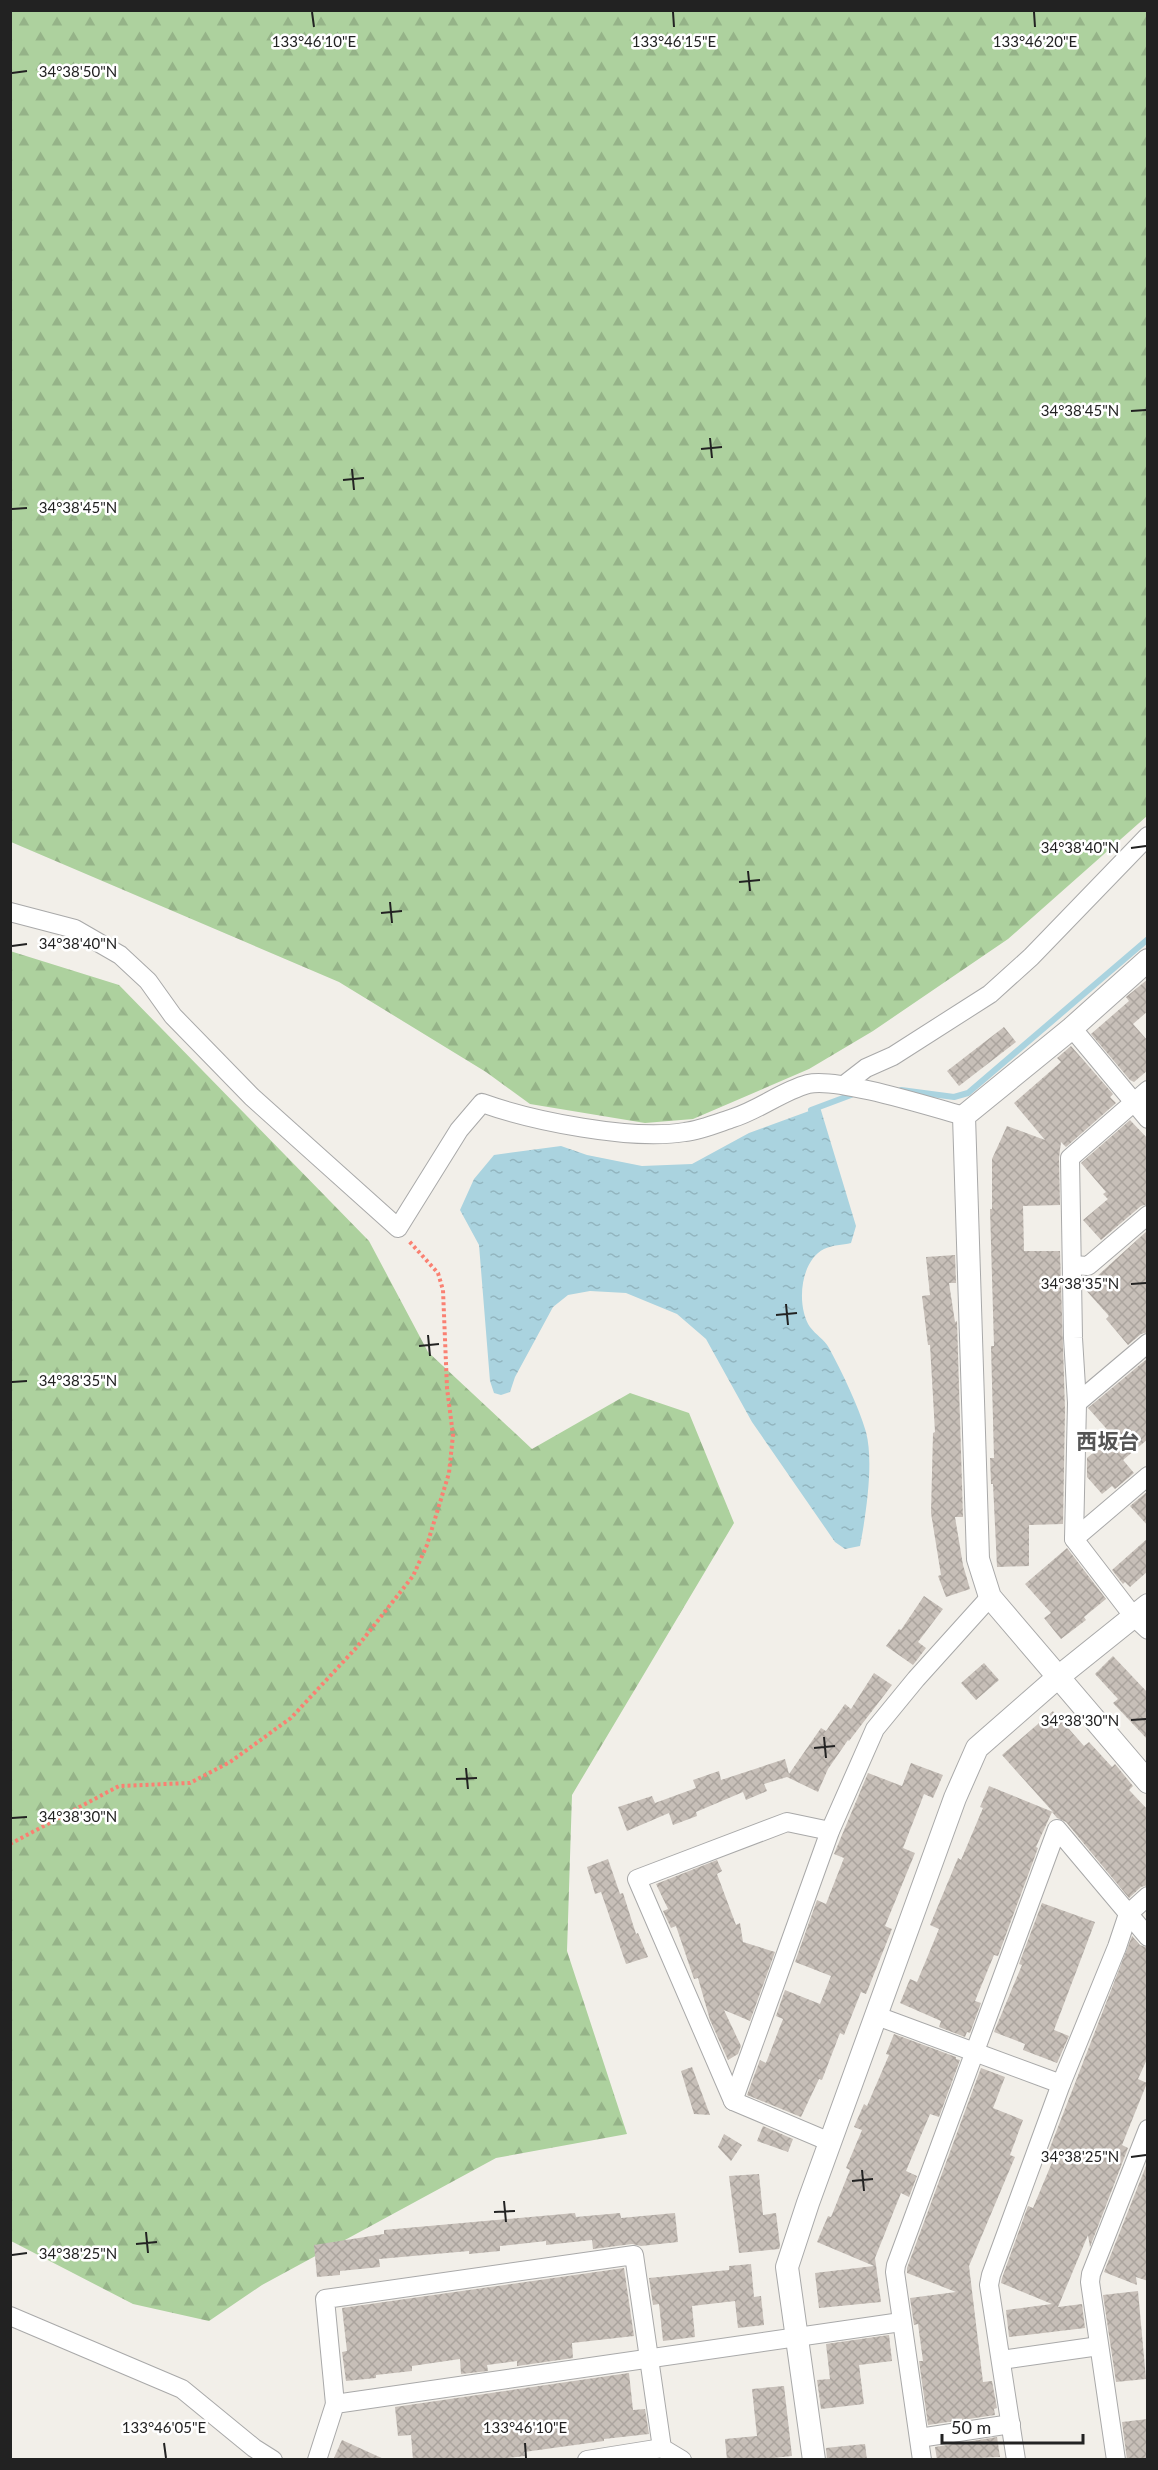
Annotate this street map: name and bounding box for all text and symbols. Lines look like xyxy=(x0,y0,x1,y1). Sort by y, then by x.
text: 133°46'10"E xyxy=(272,32,356,50)
text: 133°46'15"E xyxy=(632,32,716,50)
text: 133°46'20"E xyxy=(993,32,1077,50)
text: 34°38'50"N xyxy=(39,62,117,80)
text: 34°38'45"N xyxy=(1041,401,1119,419)
text: 34°38'45"N xyxy=(39,498,117,516)
text: 34°38'40"N xyxy=(1041,838,1119,856)
text: 34°38'40"N xyxy=(39,934,117,952)
text: 34°38'35"N xyxy=(1041,1274,1119,1292)
text: 34°38'35"N xyxy=(39,1371,117,1389)
district label: 西坂台 xyxy=(1077,1428,1140,1453)
text: 34°38'30"N xyxy=(1041,1711,1119,1729)
text: 34°38'30"N xyxy=(39,1807,117,1825)
text: 34°38'25"N xyxy=(1041,2147,1119,2165)
text: 34°38'25"N xyxy=(39,2244,117,2262)
scale bar xyxy=(942,2407,1083,2445)
text: 50 m xyxy=(951,2416,991,2438)
text: 133°46'05"E xyxy=(122,2418,206,2436)
text: 133°46'10"E xyxy=(483,2418,567,2436)

